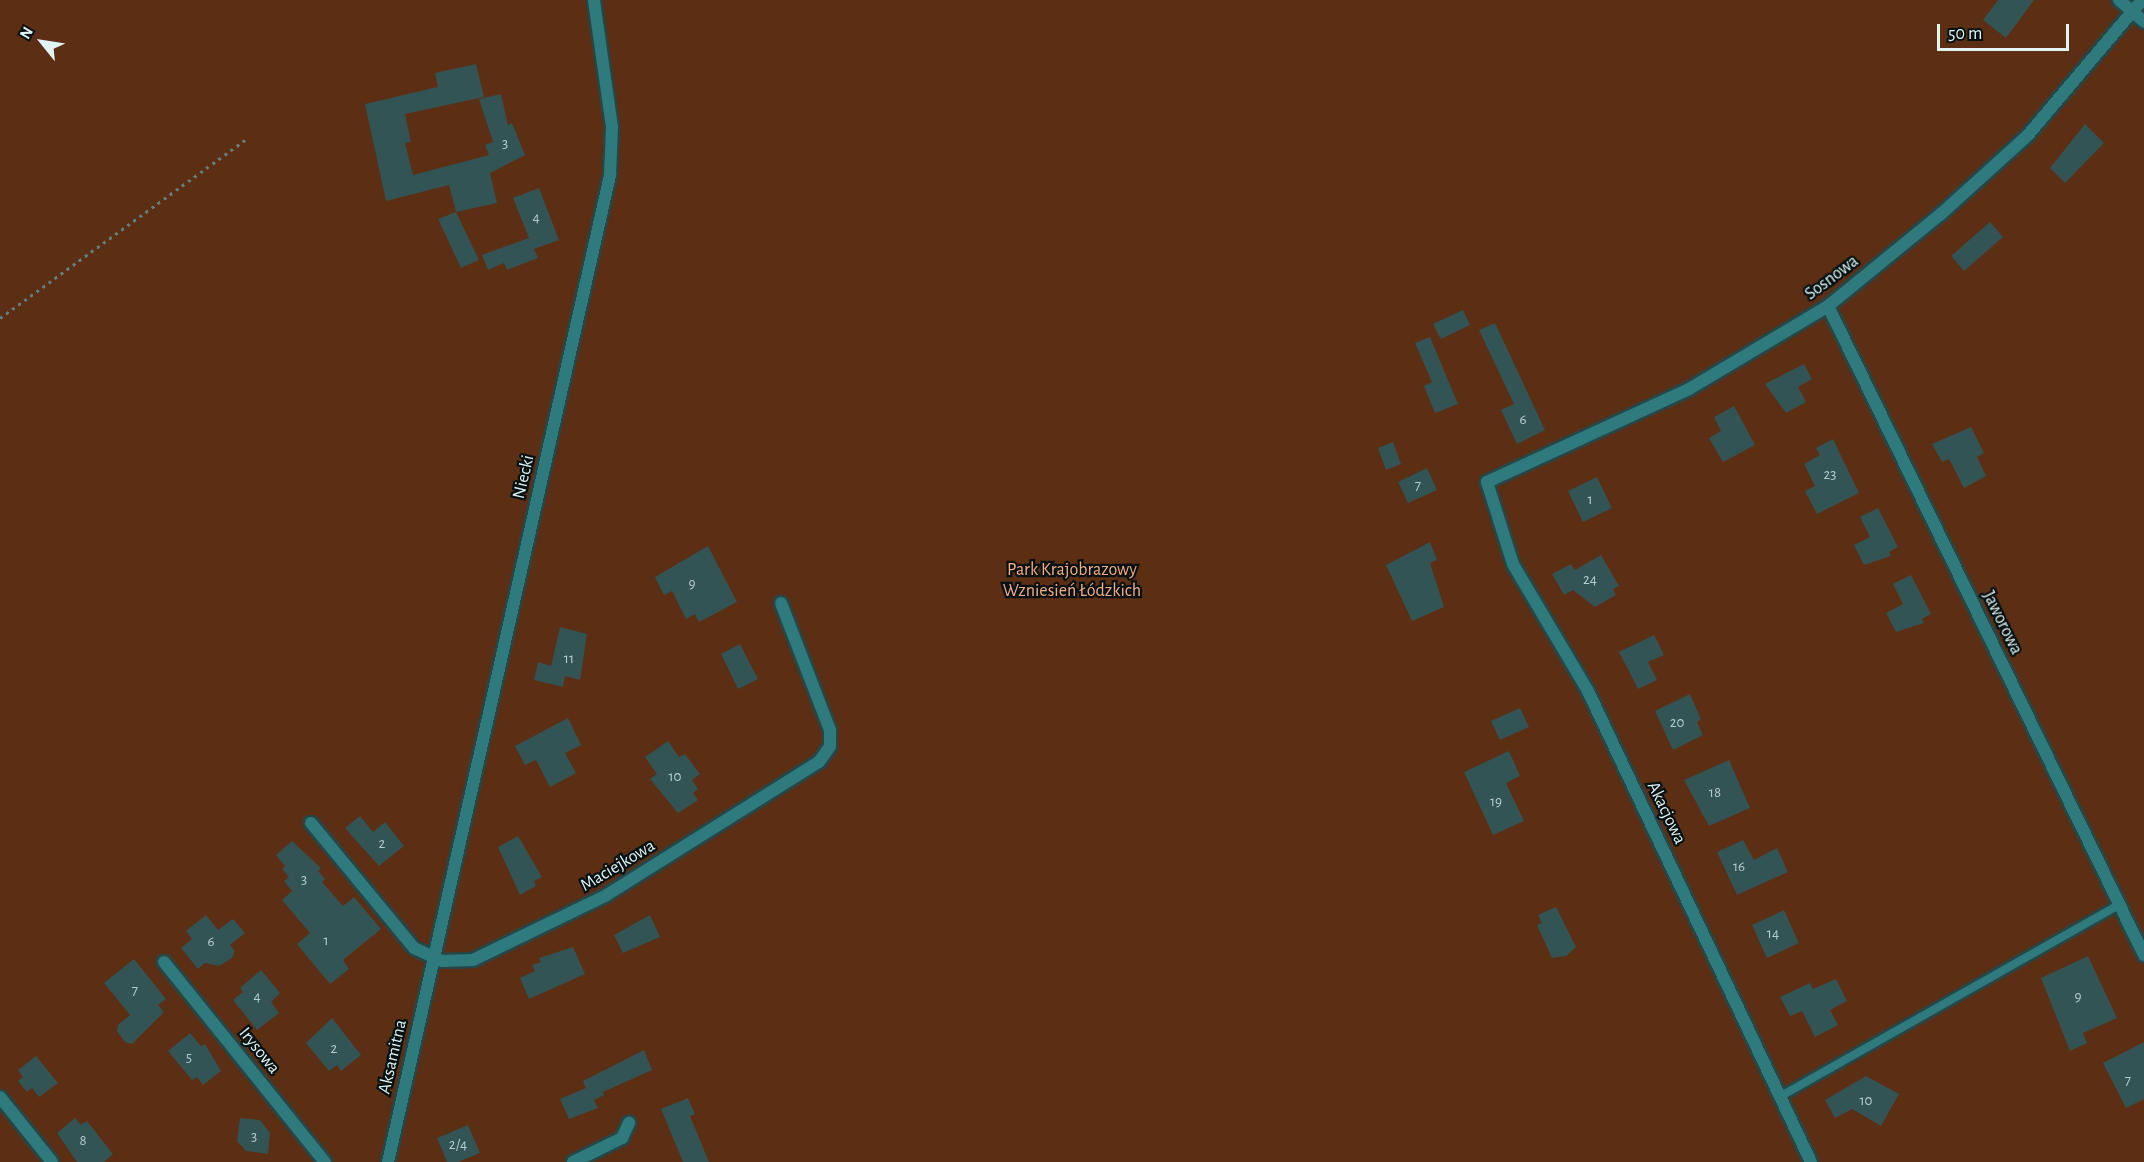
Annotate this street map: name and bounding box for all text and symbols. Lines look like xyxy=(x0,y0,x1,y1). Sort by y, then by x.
north arrow xyxy=(12,12,72,72)
scale bar xyxy=(1940,12,2072,50)
text: N xyxy=(17,24,36,42)
text: 50 m xyxy=(1948,25,1982,43)
house number: 3 xyxy=(502,135,508,153)
house number: 4 xyxy=(532,209,540,227)
street label: Sosnowa xyxy=(1801,251,1863,305)
house number: 6 xyxy=(1519,411,1527,429)
street label: Niecki xyxy=(508,453,540,501)
house number: 23 xyxy=(1823,466,1837,484)
house number: 7 xyxy=(1415,477,1421,495)
house number: 1 xyxy=(1587,491,1593,509)
park label: Park Krajobrazowy Wzniesień Łódzkich xyxy=(1003,560,1141,602)
house number: 24 xyxy=(1583,571,1597,589)
house number: 9 xyxy=(688,575,696,593)
street label: Jaworowa xyxy=(1977,588,2027,658)
house number: 11 xyxy=(564,650,574,668)
house number: 20 xyxy=(1670,714,1684,732)
house number: 10 xyxy=(668,768,682,786)
street label: Akacjowa xyxy=(1642,778,1690,848)
house number: 18 xyxy=(1709,784,1721,802)
house number: 19 xyxy=(1490,793,1502,811)
house number: 2 xyxy=(379,835,385,853)
street label: Maciejkowa xyxy=(577,835,659,897)
house number: 16 xyxy=(1733,858,1745,876)
house number: 3 xyxy=(301,871,307,889)
house number: 14 xyxy=(1767,925,1779,943)
house number: 1 xyxy=(323,932,329,950)
house number: 6 xyxy=(207,933,215,951)
house number: 7 xyxy=(132,982,138,1000)
house number: 4 xyxy=(253,988,261,1006)
house number: 9 xyxy=(2074,988,2082,1006)
street label: Aksamitna xyxy=(374,1018,412,1096)
street label: Irysowa xyxy=(234,1023,284,1079)
house number: 2 xyxy=(331,1040,337,1058)
house number: 5 xyxy=(186,1049,192,1067)
house number: 7 xyxy=(2125,1072,2131,1090)
house number: 10 xyxy=(1859,1092,1873,1110)
house number: 3 xyxy=(251,1128,257,1146)
house number: 8 xyxy=(79,1132,87,1150)
house number: 2/4 xyxy=(449,1136,467,1154)

